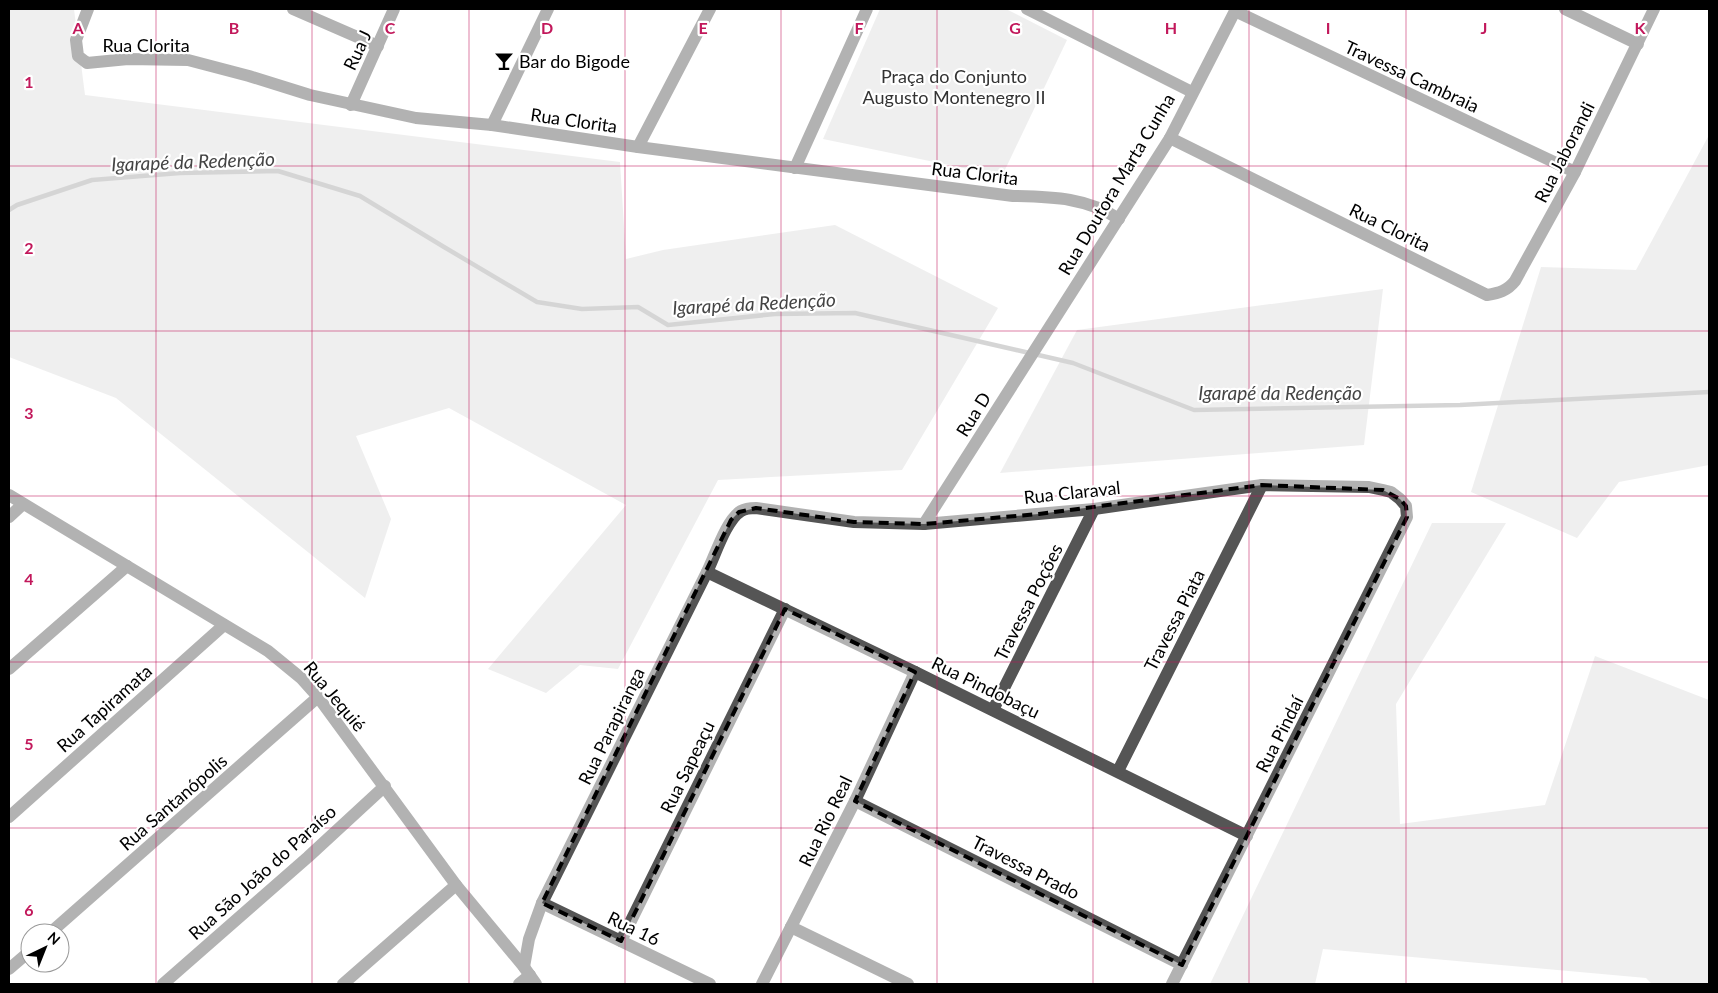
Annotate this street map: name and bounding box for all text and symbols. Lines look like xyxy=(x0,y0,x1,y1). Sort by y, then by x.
text: A xyxy=(71,18,84,37)
text: B xyxy=(229,18,239,37)
text: C xyxy=(385,18,396,37)
text: D xyxy=(541,18,553,37)
text: E xyxy=(698,18,708,37)
text: F xyxy=(854,18,864,37)
text: G xyxy=(1009,18,1021,37)
text: H xyxy=(1165,18,1177,37)
text: I xyxy=(1326,18,1330,37)
text: J xyxy=(1481,18,1487,37)
text: K xyxy=(1635,18,1647,37)
street label: Rua J xyxy=(338,27,376,73)
street label: Rua Clorita xyxy=(102,34,190,56)
street label: Travessa Cambraia xyxy=(1341,35,1483,117)
bar icon: Bar do Bigode xyxy=(493,50,515,72)
place label: Bar do Bigode xyxy=(519,50,630,72)
park label: Praça do Conjunto Augusto Montenegro II xyxy=(863,65,1045,108)
text: 1 xyxy=(24,72,34,91)
street label: Rua Doutora Marta Cunha xyxy=(1053,89,1179,279)
street label: Rua Jaborandi xyxy=(1529,98,1599,206)
street label: Rua Clorita xyxy=(529,103,619,137)
water label: Igarapé da Redenção xyxy=(111,147,275,175)
street label: Rua Clorita xyxy=(930,157,1020,189)
street label: Rua Clorita xyxy=(1346,198,1434,256)
text: 2 xyxy=(24,238,34,257)
water label: Igarapé da Redenção xyxy=(672,287,836,319)
water label: Igarapé da Redenção xyxy=(1198,381,1362,404)
street label: Rua D xyxy=(951,388,995,440)
text: 3 xyxy=(24,403,34,422)
street label: Rua Claraval xyxy=(1023,476,1121,508)
street label: Travessa Poções xyxy=(989,540,1067,664)
street label: Travessa Piata xyxy=(1139,566,1209,674)
text: 4 xyxy=(24,569,34,588)
street label: Rua Pindobaçu xyxy=(928,651,1044,723)
street label: Rua Jequié xyxy=(299,656,371,736)
street label: Rua Tapiramata xyxy=(52,660,156,756)
street label: Rua Parapiranga xyxy=(573,664,649,788)
street label: Rua Pindaí xyxy=(1250,691,1308,776)
street label: Rua Sapeaçu xyxy=(655,717,719,817)
text: 5 xyxy=(24,734,34,753)
street label: Rua Santanópolis xyxy=(115,749,231,855)
street label: Rua Rio Real xyxy=(794,772,856,870)
street label: Rua São João do Paraíso xyxy=(184,800,340,944)
street label: Travessa Prado xyxy=(969,830,1083,904)
text: 6 xyxy=(24,900,34,919)
street label: Rua 16 xyxy=(604,906,664,950)
north arrow xyxy=(20,923,70,973)
text: N xyxy=(44,928,64,948)

